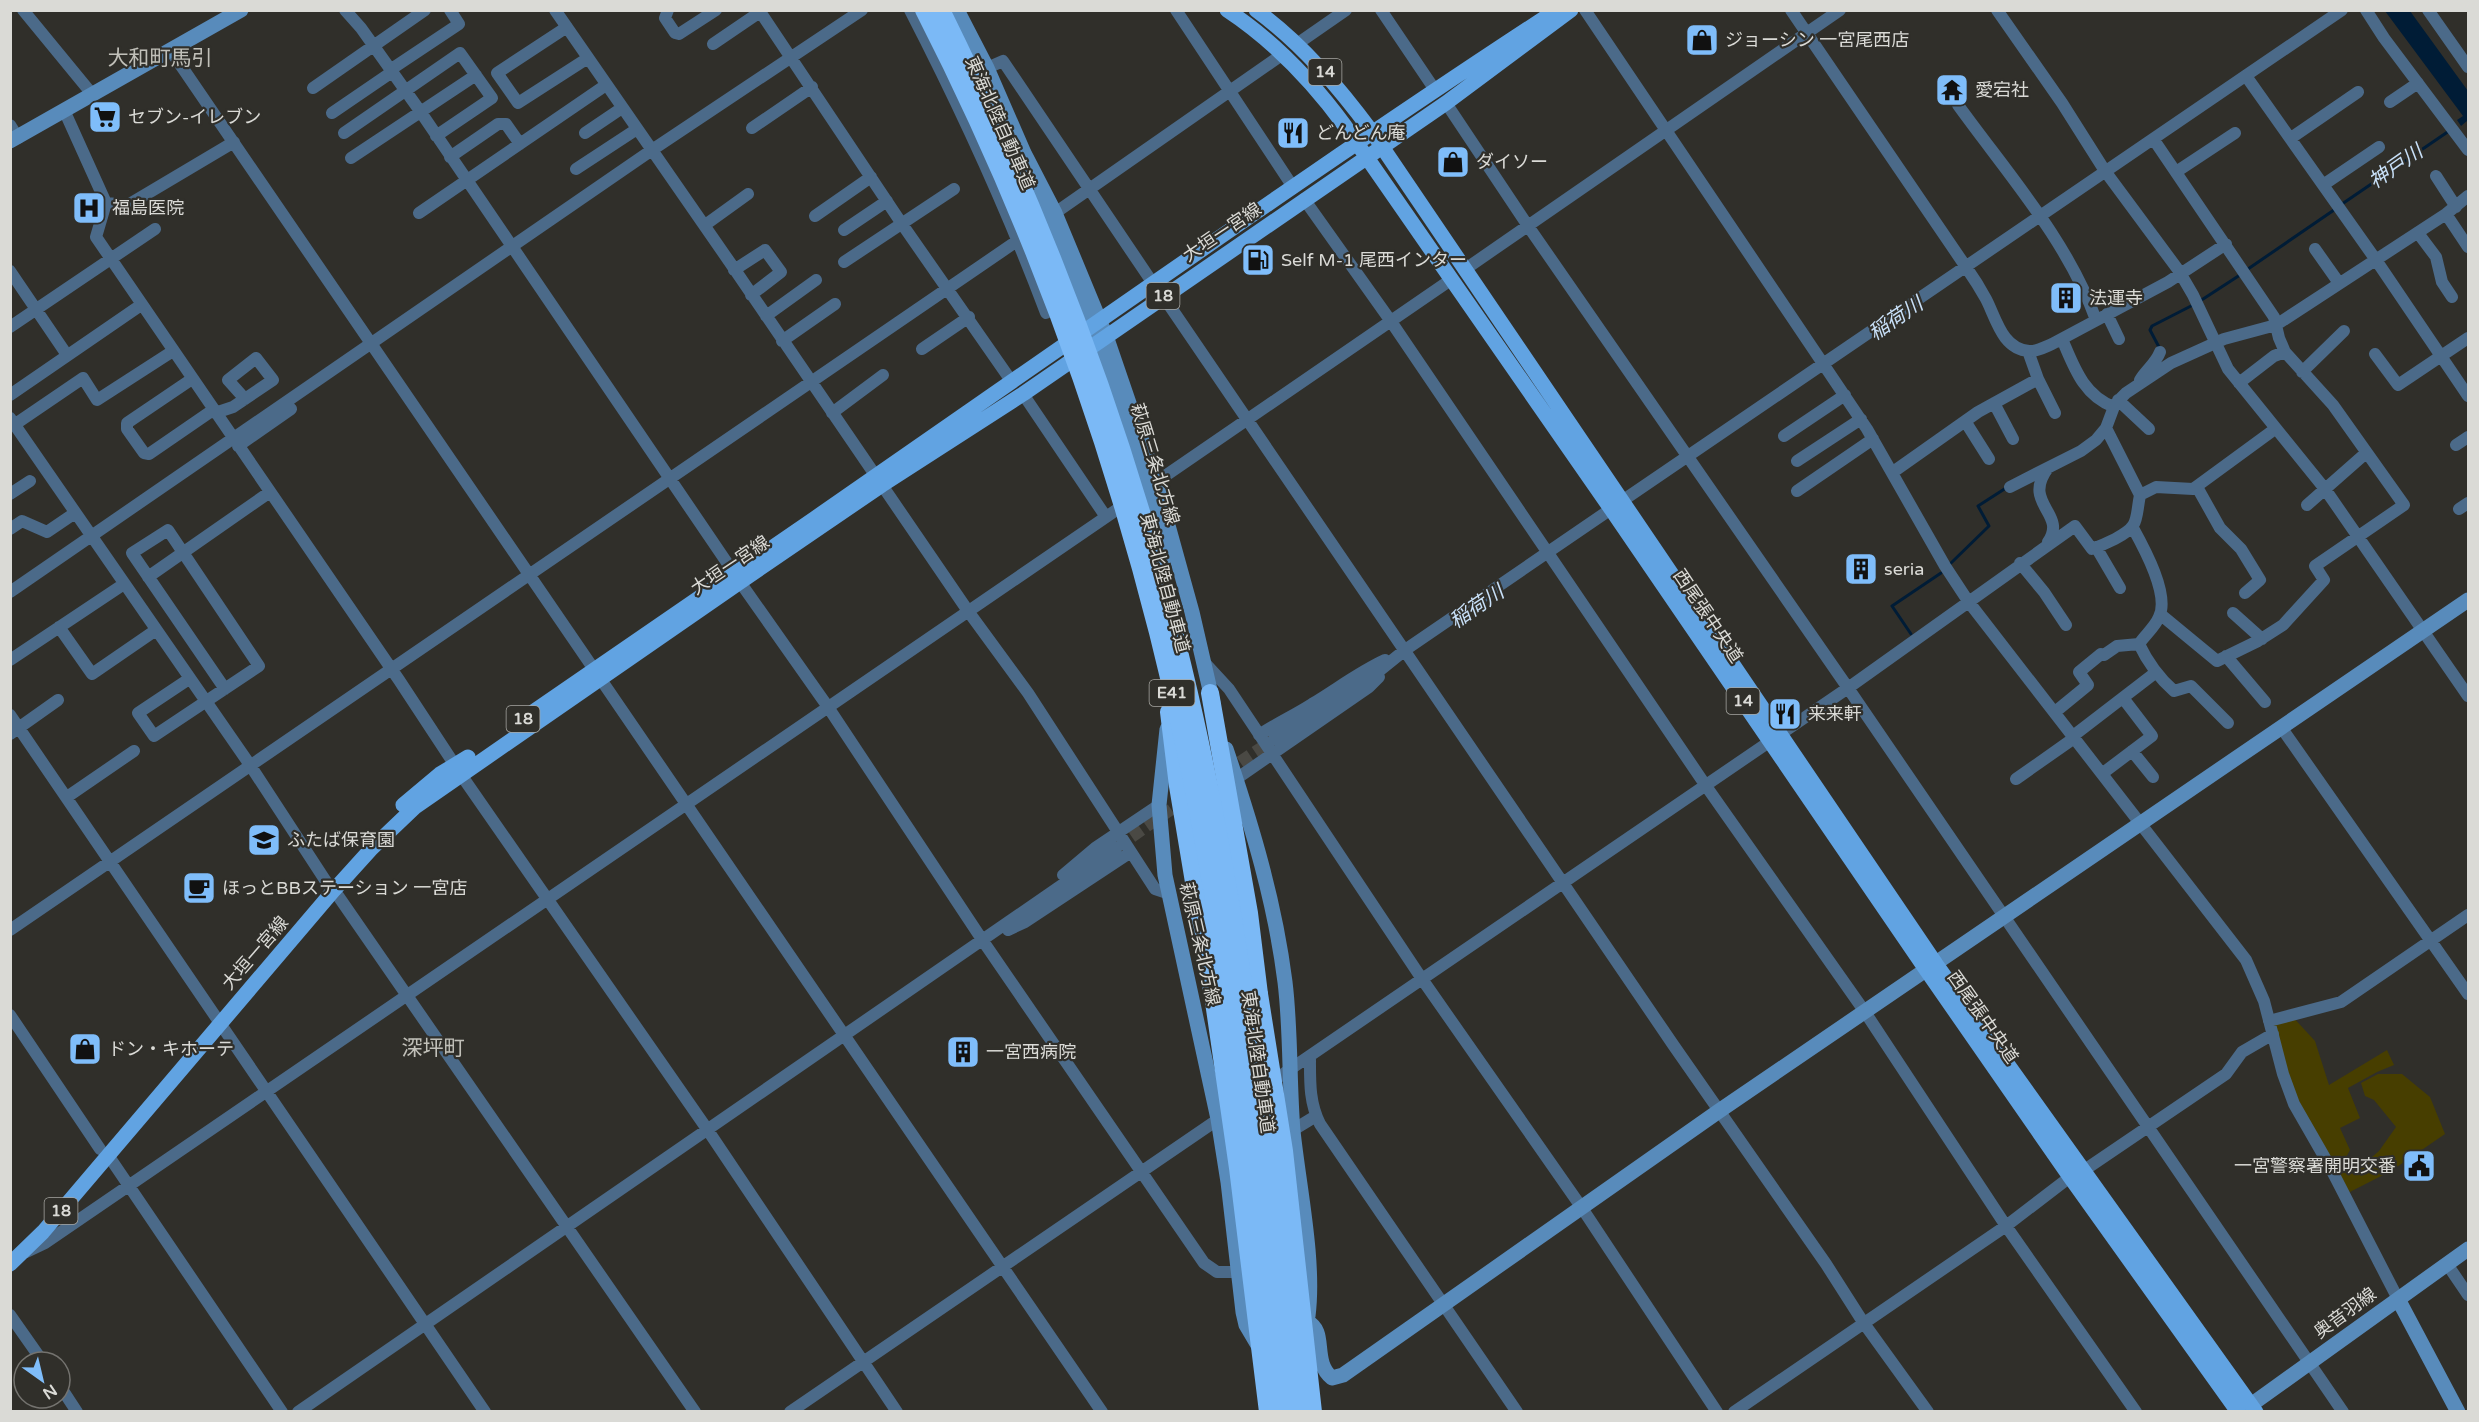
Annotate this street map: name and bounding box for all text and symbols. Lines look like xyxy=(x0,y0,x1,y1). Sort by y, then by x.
shop icon: ジョーシン 一宮尾西店 xyxy=(1684,22,1720,58)
place label: ジョーシン 一宮尾西店 xyxy=(1725,29,1909,51)
district label: 大和町馬引 xyxy=(108,46,213,71)
street label: 東海北陸自動車道 xyxy=(961,53,1039,193)
road number: 14 xyxy=(1308,59,1342,85)
temple icon: 愛宕社 xyxy=(1934,72,1970,108)
place label: 愛宕社 xyxy=(1975,79,2029,101)
supermarket icon: セブン-イレブン xyxy=(87,99,123,135)
place label: セブン-イレブン xyxy=(128,106,261,128)
restaurant icon: どんどん庵 xyxy=(1275,115,1311,151)
place label: どんどん庵 xyxy=(1316,122,1405,144)
water label: 神戸川 xyxy=(2365,139,2429,194)
shop icon: ダイソー xyxy=(1435,144,1471,180)
place label: ダイソー xyxy=(1476,151,1548,173)
hospital icon: 福島医院 xyxy=(71,190,107,226)
place label: 福島医院 xyxy=(112,197,184,219)
street label: 大垣一宮線 xyxy=(1179,198,1265,266)
fuel station icon: Self M-1 尾西インター xyxy=(1240,242,1276,278)
place label: Self M-1 尾西インター xyxy=(1281,249,1467,271)
building icon: 法運寺 xyxy=(2048,280,2084,316)
road number: 18 xyxy=(1146,283,1180,309)
place label: 法運寺 xyxy=(2089,287,2143,309)
water label: 稲荷川 xyxy=(1864,291,1929,346)
street label: 萩原三条北方線 xyxy=(1126,401,1184,527)
street label: 東海北陸自動車道 xyxy=(1136,511,1194,655)
street label: 大垣一宮線 xyxy=(687,531,773,599)
building icon: seria xyxy=(1843,551,1879,587)
place label: seria xyxy=(1884,558,1924,580)
street label: 西尾張中央道 xyxy=(1669,565,1747,667)
water label: 稲荷川 xyxy=(1445,579,1510,634)
road number: E41 xyxy=(1150,680,1194,706)
road number: 14 xyxy=(1726,688,1760,714)
restaurant icon: 来来軒 xyxy=(1767,696,1803,732)
place label: 来来軒 xyxy=(1808,703,1862,725)
road number: 18 xyxy=(506,706,540,732)
school or university icon: ふたば保育園 xyxy=(246,822,282,858)
place label: ふたば保育園 xyxy=(287,829,395,851)
cafe icon: ほっとBBステーション 一宮店 xyxy=(181,870,217,906)
place label: ほっとBBステーション 一宮店 xyxy=(222,877,467,899)
street label: 萩原三条北方線 xyxy=(1175,880,1225,1008)
street label: 大垣一宮線 xyxy=(217,912,293,994)
street label: 西尾張中央道 xyxy=(1943,966,2023,1068)
street label: 東海北陸自動車道 xyxy=(1237,989,1279,1135)
shop icon: ドン・キホーテ xyxy=(67,1031,103,1067)
building icon: 一宮西病院 xyxy=(945,1034,981,1070)
district label: 深坪町 xyxy=(402,1036,465,1061)
place label: ドン・キホーテ xyxy=(108,1038,234,1060)
place label: 一宮西病院 xyxy=(986,1041,1076,1063)
public building icon: 一宮警察署開明交番 xyxy=(2401,1148,2437,1184)
place label: 一宮警察署開明交番 xyxy=(2234,1155,2396,1177)
road number: 18 xyxy=(44,1198,78,1224)
street label: 奥音羽線 xyxy=(2309,1283,2381,1343)
north arrow xyxy=(12,1350,72,1410)
text: N xyxy=(39,1380,61,1403)

